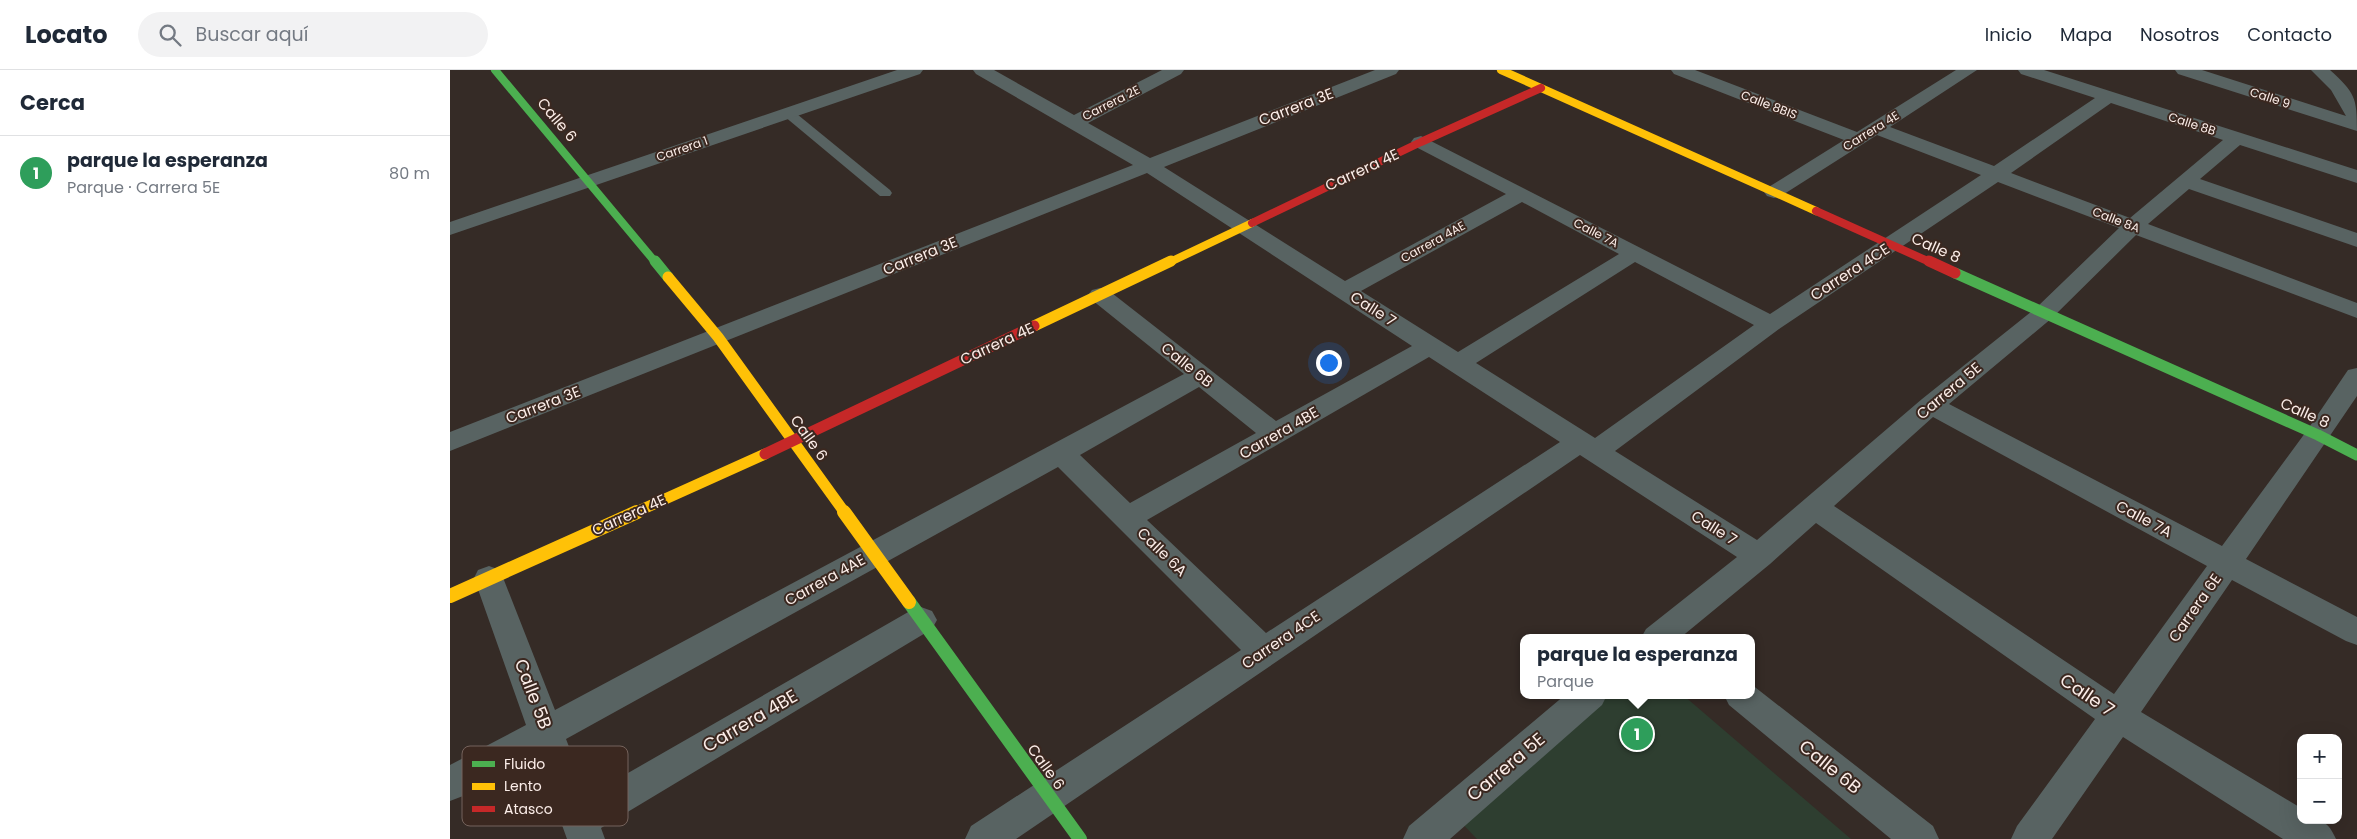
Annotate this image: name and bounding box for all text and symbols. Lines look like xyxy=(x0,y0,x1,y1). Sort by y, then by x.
search box xyxy=(138,12,488,57)
text: Locato xyxy=(25,18,108,51)
icon: search xyxy=(156,21,184,49)
text: Buscar aquí xyxy=(196,21,308,48)
text: Inicio xyxy=(1985,22,2032,47)
text: Mapa xyxy=(2060,22,2112,47)
text: Nosotros xyxy=(2140,22,2219,47)
text: Contacto xyxy=(2247,22,2332,47)
street label: Carrera 2E xyxy=(1079,81,1143,124)
street label: Carrera 3E xyxy=(1255,83,1336,130)
street label: Calle 9 xyxy=(2248,83,2293,112)
street label: Calle 8BIS xyxy=(1739,86,1800,123)
text: Cerca xyxy=(20,88,85,117)
street label: Calle 6 xyxy=(533,93,582,146)
street label: Carrera 4E xyxy=(1839,107,1902,155)
street label: Calle 8B xyxy=(2166,108,2218,139)
street label: Carrera 1 xyxy=(654,132,710,165)
street label: Carrera 4E xyxy=(1322,143,1402,196)
text: parque la esperanza xyxy=(67,147,268,174)
text: 1 xyxy=(33,162,39,185)
text: 80 m xyxy=(389,162,430,185)
text: Parque · Carrera 5E xyxy=(67,176,220,199)
street label: Calle 8A xyxy=(2090,203,2142,236)
street label: Calle 7A xyxy=(1571,214,1622,251)
street label: Carrera 4AE xyxy=(1397,217,1468,266)
street label: Calle 8 xyxy=(1908,227,1964,268)
street label: Carrera 3E xyxy=(879,231,960,280)
street label: Carrera 4CE xyxy=(1806,238,1893,305)
street label: Calle 7 xyxy=(1346,286,1400,331)
street label: Carrera 4E xyxy=(957,317,1037,370)
street label: Calle 6B xyxy=(1157,337,1218,392)
your location xyxy=(1316,350,1342,376)
street label: Carrera 5E xyxy=(1912,357,1986,424)
street label: Carrera 3E xyxy=(502,381,583,428)
street label: Calle 8 xyxy=(2277,392,2333,433)
street label: Carrera 4BE xyxy=(1235,401,1322,464)
street label: Calle 6 xyxy=(786,411,833,465)
street label: Carrera 4E xyxy=(588,489,669,540)
street label: Calle 7A xyxy=(2112,495,2176,542)
street label: Calle 7 xyxy=(1687,505,1741,550)
street label: Calle 6A xyxy=(1133,523,1192,581)
street label: Carrera 4AE xyxy=(781,549,869,610)
street label: Carrera 6E xyxy=(2163,569,2226,646)
street label: Carrera 4CE xyxy=(1237,606,1324,674)
popup xyxy=(1520,634,1755,699)
text: parque la esperanza xyxy=(1537,641,1738,668)
street label: Calle 5B xyxy=(509,655,558,732)
street label: Calle 7 xyxy=(2055,667,2120,722)
text: Parque xyxy=(1537,670,1594,693)
street label: Carrera 4BE xyxy=(698,683,802,758)
pin: 1 xyxy=(1621,715,1653,753)
street label: Carrera 5E xyxy=(1461,727,1550,807)
street label: Calle 6B xyxy=(1794,734,1867,799)
map controls xyxy=(2297,734,2342,824)
button: + xyxy=(2297,734,2342,779)
street label: Calle 6 xyxy=(1023,740,1070,794)
legend xyxy=(462,746,628,826)
text: Fluido xyxy=(504,754,545,774)
text: Lento xyxy=(504,776,542,796)
button: − xyxy=(2297,779,2342,824)
text: Atasco xyxy=(504,799,553,819)

